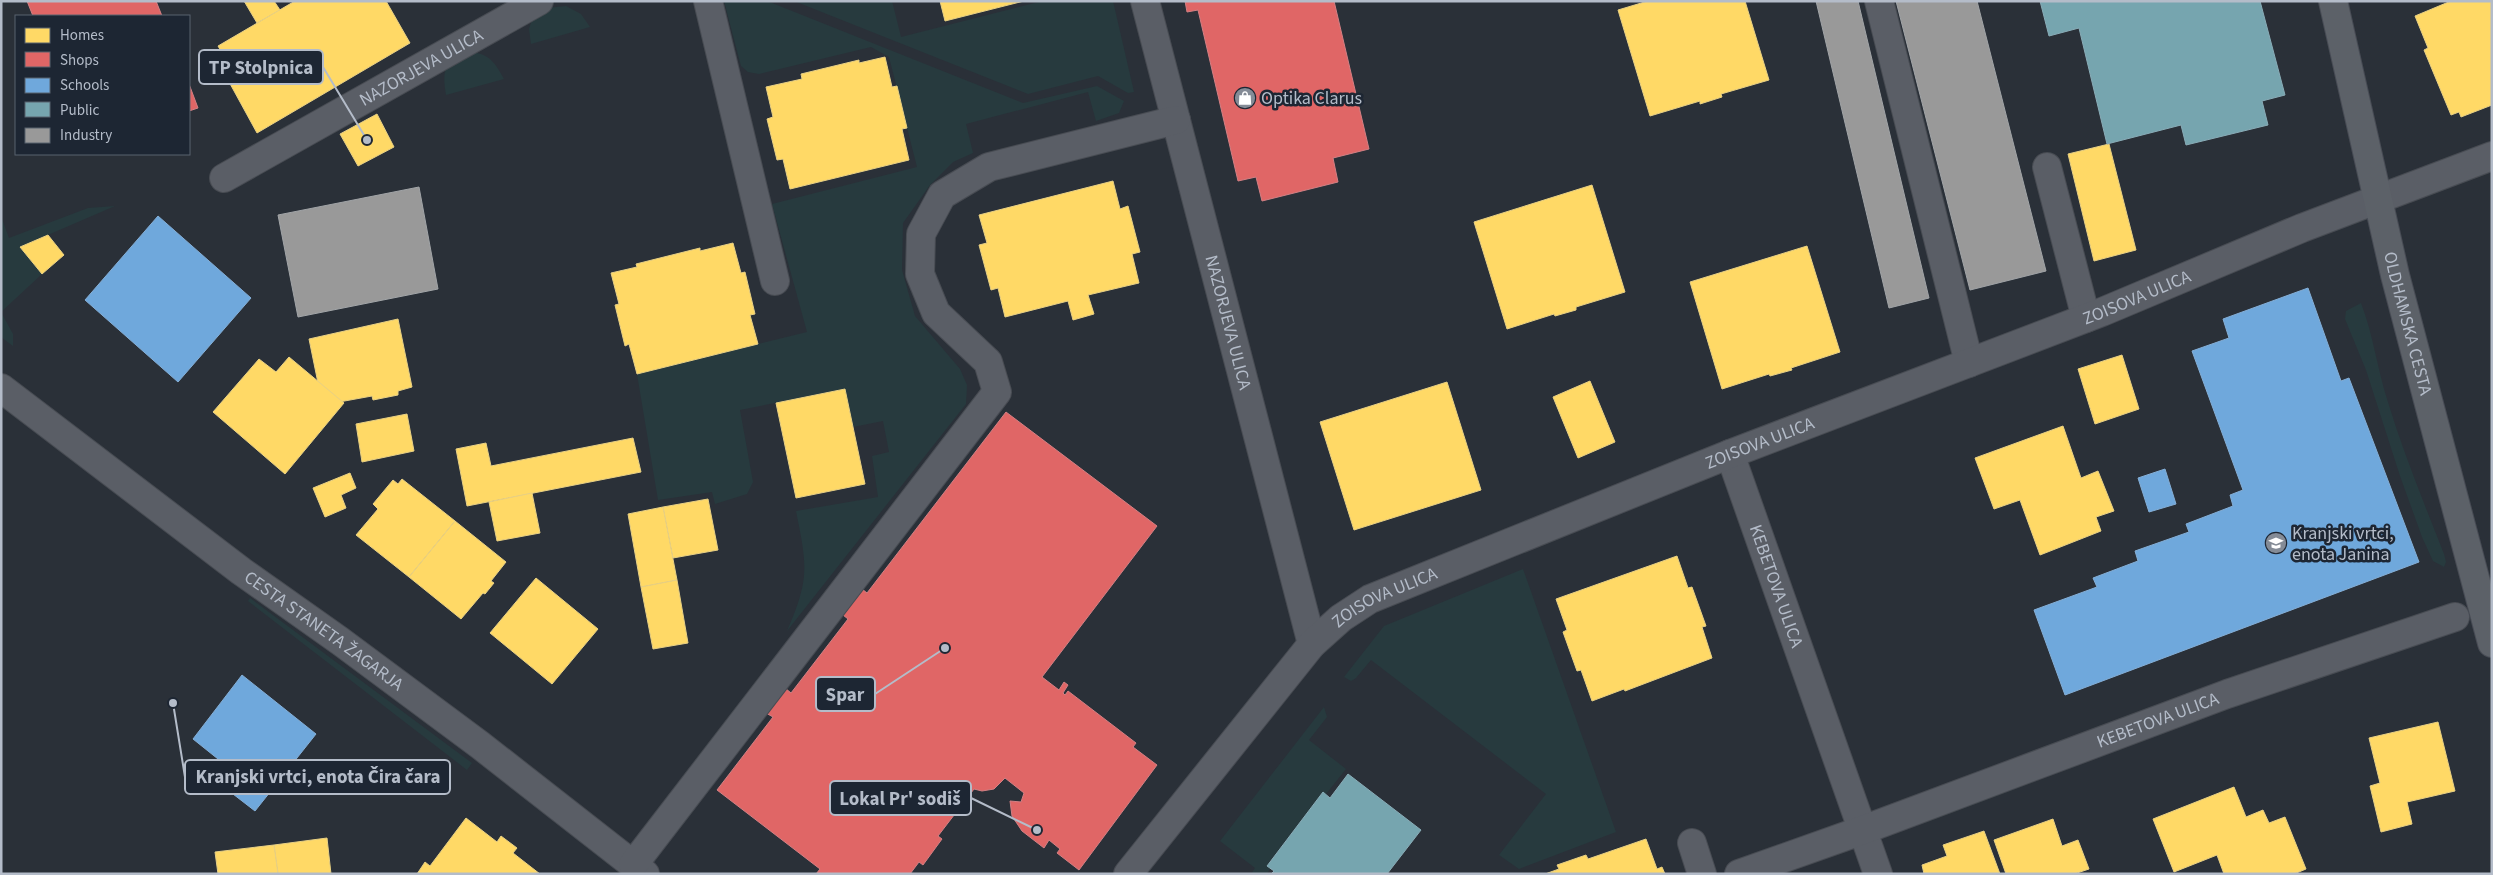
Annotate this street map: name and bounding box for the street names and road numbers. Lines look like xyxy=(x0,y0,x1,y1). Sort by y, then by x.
street label: NAZORJEVA ULICA xyxy=(355,22,488,112)
street label: OLDHAMSKA CESTA xyxy=(2378,249,2439,398)
street label: NAZORJEVA ULICA xyxy=(1199,252,1258,393)
street label: ZOISOVA ULICA xyxy=(2079,264,2195,331)
street label: ZOISOVA ULICA xyxy=(1701,410,1818,475)
street label: KEBETOVA ULICA xyxy=(1743,521,1810,651)
street label: ZOISOVA ULICA xyxy=(1326,561,1441,633)
street label: CESTA STANETA ŽAGARJA xyxy=(239,565,409,697)
street label: KEBETOVA ULICA xyxy=(2093,686,2222,754)

